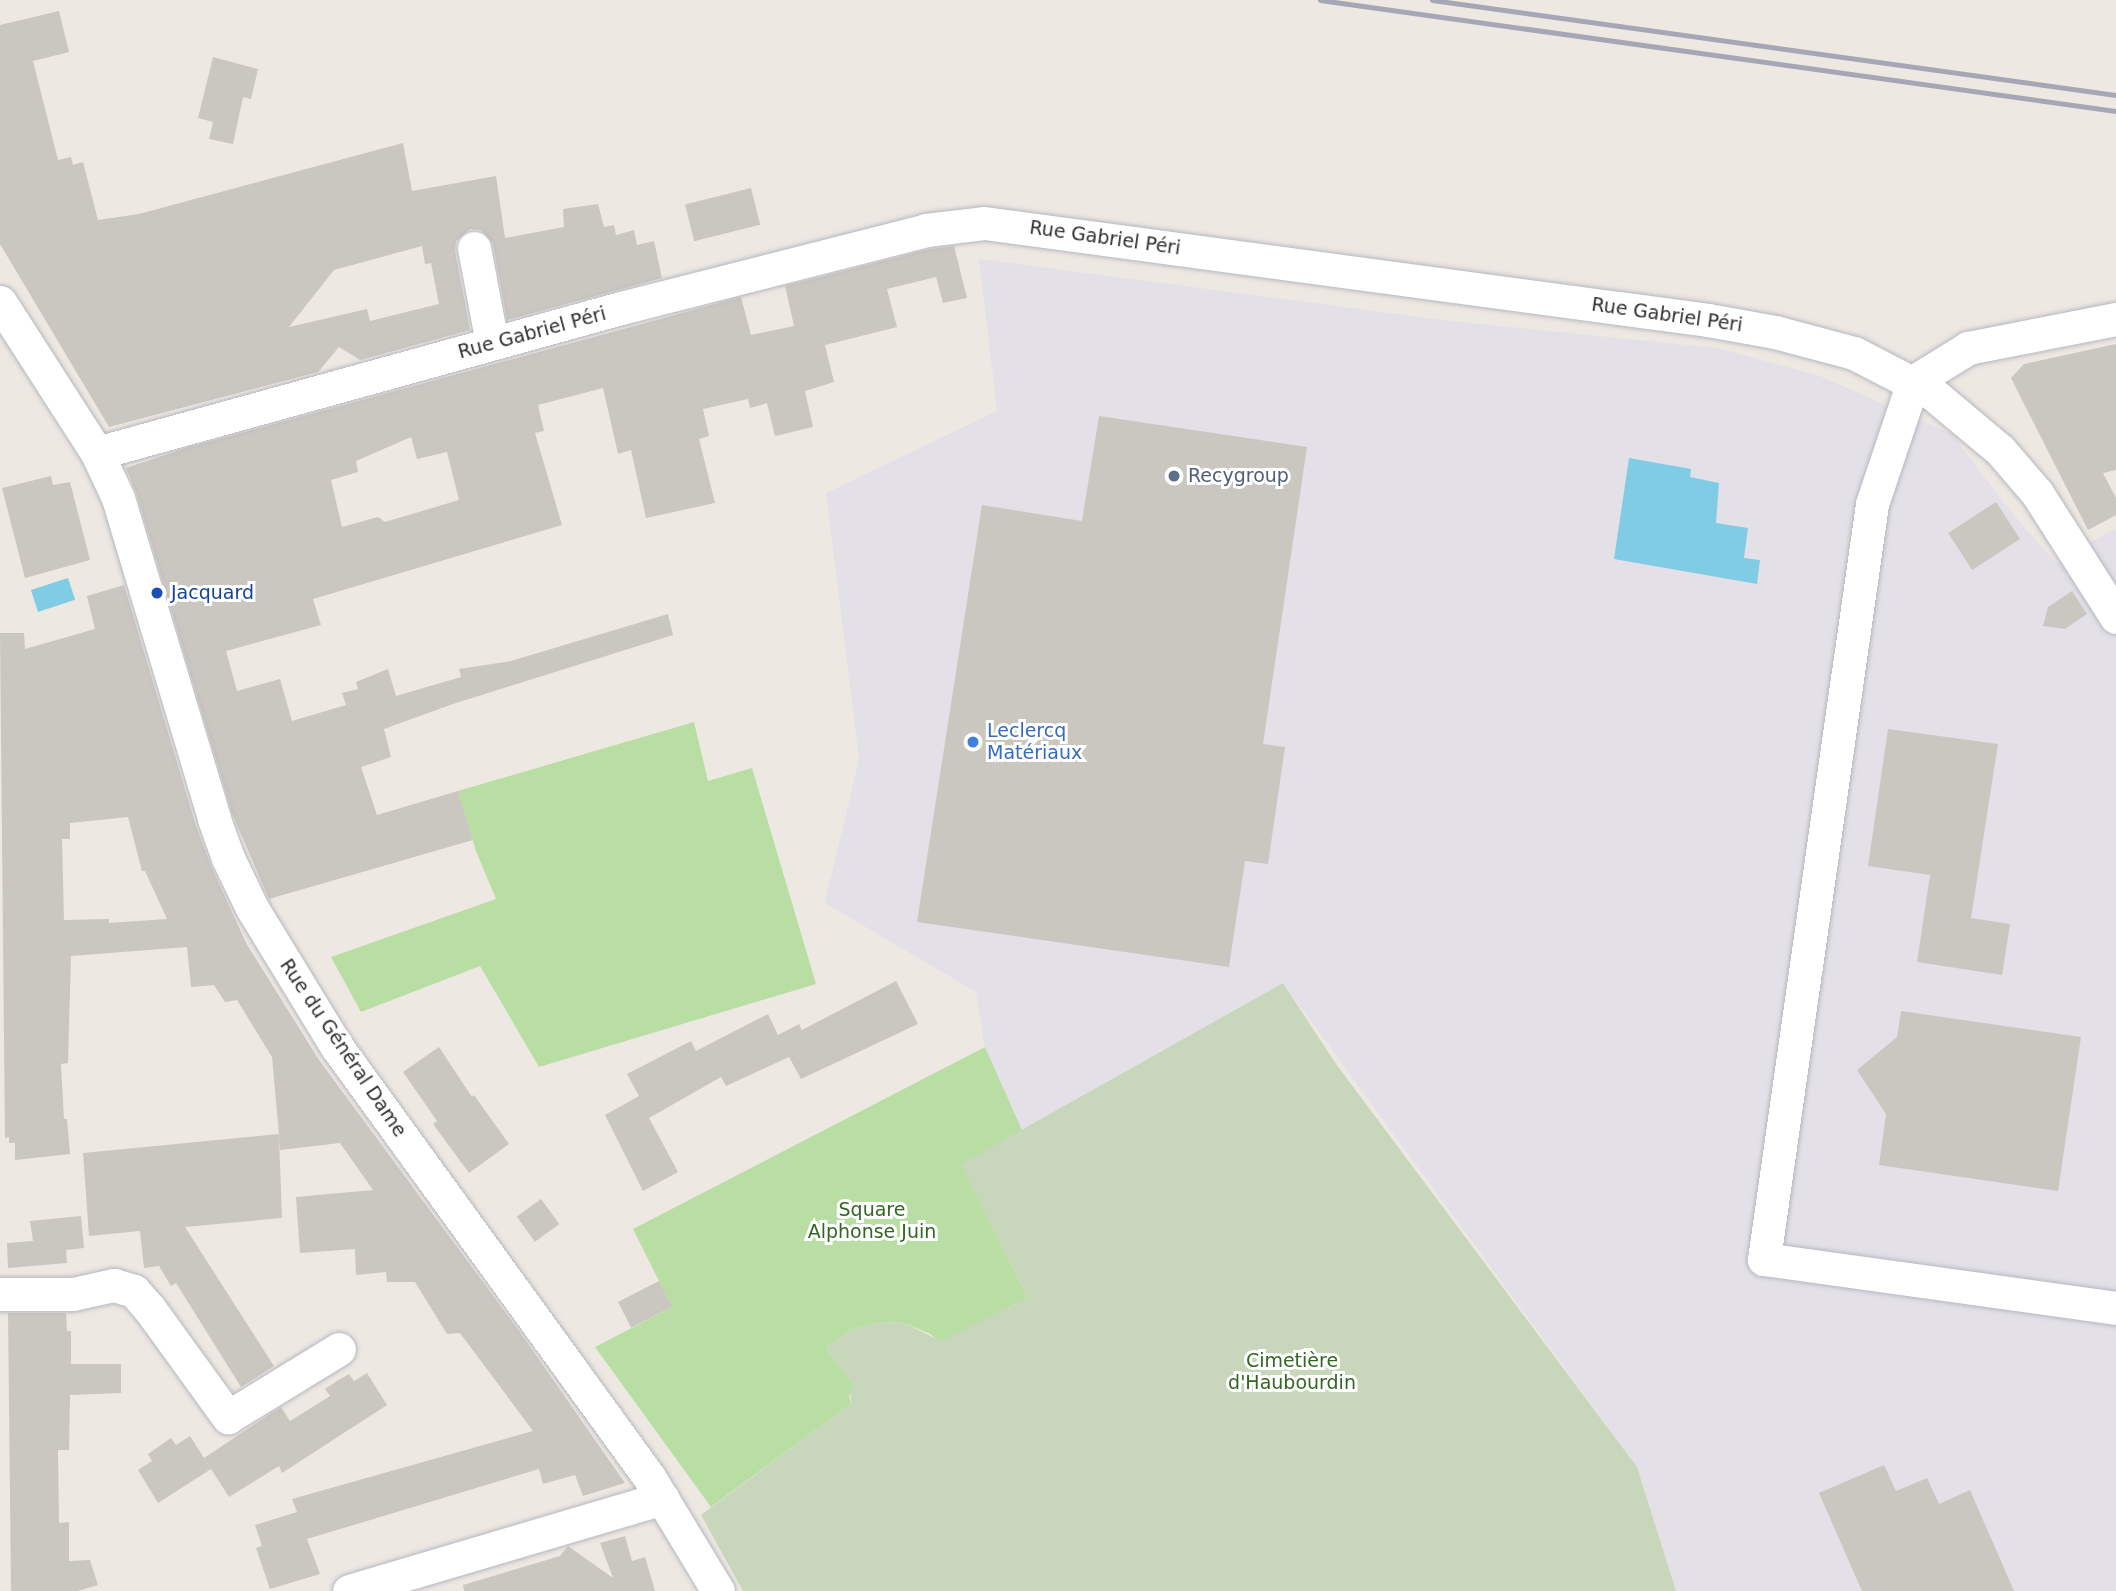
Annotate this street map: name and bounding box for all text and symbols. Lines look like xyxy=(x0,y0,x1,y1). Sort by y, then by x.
street label: Rue Gabriel Péri xyxy=(1028,216,1182,260)
street label: Rue Gabriel Péri xyxy=(1590,293,1744,337)
street label: Rue Gabriel Péri xyxy=(456,302,608,364)
place label: Recygroup xyxy=(1188,465,1289,487)
marker: Recygroup xyxy=(1166,468,1182,484)
place label: Jacquard xyxy=(171,582,254,604)
marker: Jacquard xyxy=(149,585,165,601)
place label: Leclercq Matériaux xyxy=(987,720,1082,764)
marker: Leclercq Matériaux xyxy=(965,734,981,750)
street label: Rue du Général Dame xyxy=(275,955,411,1141)
park label: Square Alphonse Juin xyxy=(808,1199,936,1243)
park label: Cimetière d'Haubourdin xyxy=(1228,1350,1356,1394)

